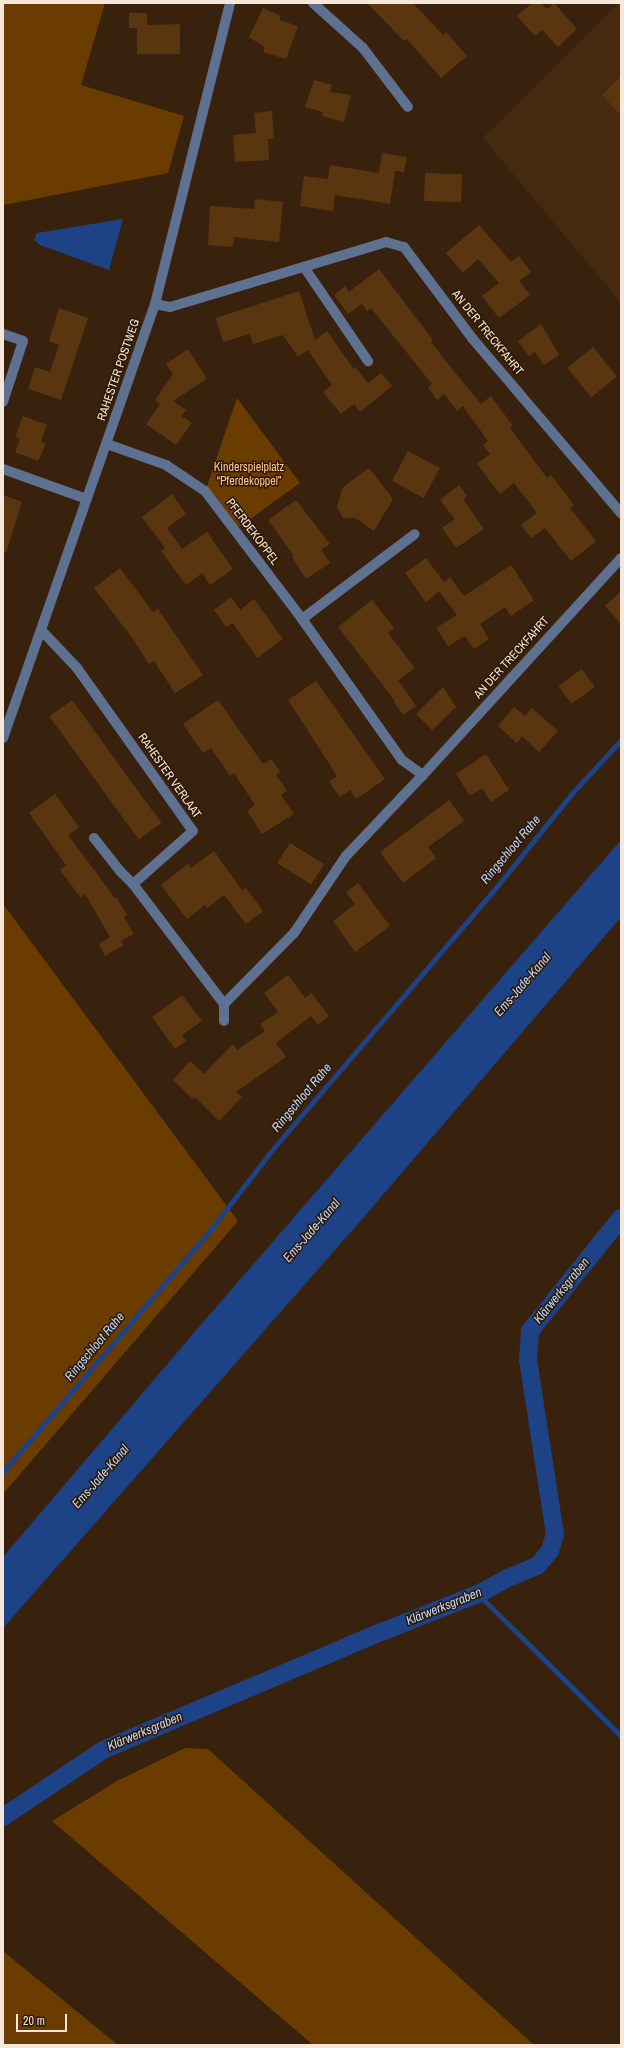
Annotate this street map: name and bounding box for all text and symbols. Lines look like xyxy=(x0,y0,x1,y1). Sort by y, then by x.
street label: AN DER TRECKFAHRT xyxy=(448,288,526,378)
street label: RAHESTER POSTWEG xyxy=(95,317,143,423)
park label: Kinderspielplatz “Pferdekoppel” xyxy=(214,461,284,489)
street label: PFERDEKOPPEL xyxy=(222,496,282,568)
street label: AN DER TRECKFAHRT xyxy=(471,614,553,702)
street label: RAHESTER VERLAAT xyxy=(134,731,204,821)
water label: Ringschloot Rahe xyxy=(478,813,544,887)
water label: Ems-Jade-Kanal xyxy=(491,950,555,1020)
water label: Ringschloot Rahe xyxy=(269,1061,335,1135)
water label: Ems-Jade-Kanal xyxy=(280,1196,344,1266)
water label: Klärwerksgraben xyxy=(531,1255,593,1327)
water label: Ringschloot Rahe xyxy=(62,1310,128,1384)
water label: Ems-Jade-Kanal xyxy=(69,1442,133,1512)
water label: Klärwerksgraben xyxy=(404,1585,484,1629)
water label: Klärwerksgraben xyxy=(105,1709,185,1755)
scale bar xyxy=(18,2006,69,2032)
text: 20 m xyxy=(23,2013,45,2029)

